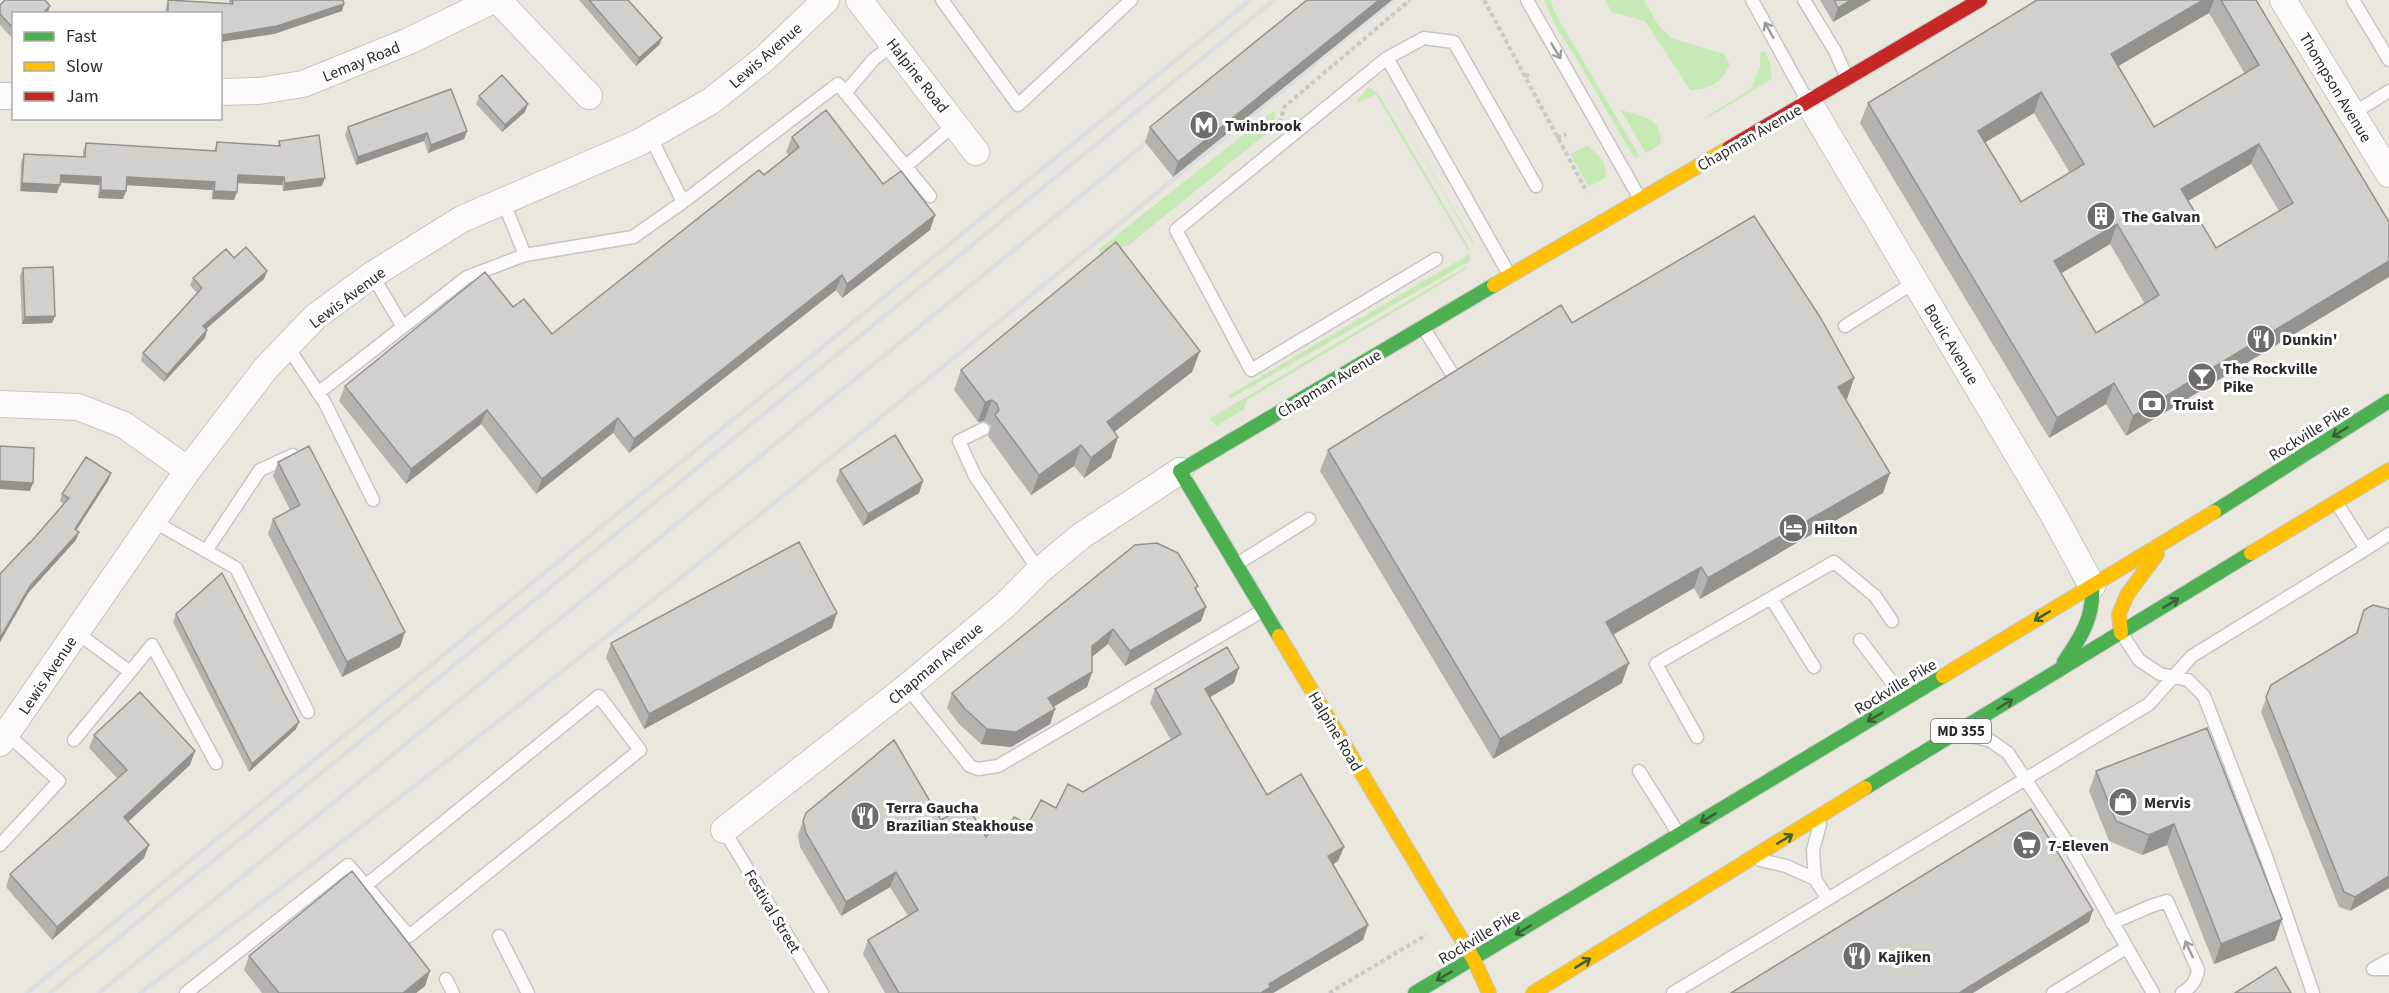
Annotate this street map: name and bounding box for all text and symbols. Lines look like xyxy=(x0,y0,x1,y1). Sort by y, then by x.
legend xyxy=(12,12,222,120)
street label: Lewis Avenue xyxy=(724,18,807,94)
one-way arrow xyxy=(1763,22,1775,39)
text: Fast xyxy=(66,24,97,49)
street label: Thompson Avenue xyxy=(2294,28,2377,147)
street label: Halpine Road xyxy=(881,34,953,118)
street label: Lemay Road xyxy=(319,36,403,87)
one-way arrow xyxy=(1550,42,1562,59)
text: Slow xyxy=(66,54,103,79)
text: Jam xyxy=(66,84,99,109)
street label: Chapman Avenue xyxy=(1693,99,1806,177)
metro station icon: Twinbrook xyxy=(1188,109,1220,141)
place label: Twinbrook xyxy=(1225,115,1302,137)
building icon: The Galvan xyxy=(2085,200,2117,232)
place label: The Galvan xyxy=(2122,206,2200,228)
street label: Lewis Avenue xyxy=(305,262,390,334)
street label: Bouic Avenue xyxy=(1918,300,1984,389)
restaurant icon: Dunkin' xyxy=(2245,323,2277,355)
place label: Dunkin' xyxy=(2282,329,2338,351)
street label: Chapman Avenue xyxy=(1274,344,1386,424)
place label: The Rockville Pike xyxy=(2223,358,2318,398)
bar icon: The Rockville Pike xyxy=(2186,361,2218,393)
bank icon: Truist xyxy=(2136,388,2168,420)
place label: Truist xyxy=(2173,394,2214,416)
street label: Rockville Pike xyxy=(2265,399,2354,467)
one-way arrow xyxy=(2331,426,2348,439)
hotel icon: Hilton xyxy=(1777,512,1809,544)
place label: Hilton xyxy=(1814,518,1858,540)
one-way arrow xyxy=(2163,596,2180,609)
one-way arrow xyxy=(2034,611,2051,623)
street label: Chapman Avenue xyxy=(884,618,988,710)
street label: Lewis Avenue xyxy=(13,632,82,719)
street label: Rockville Pike xyxy=(1850,654,1941,720)
street label: Halpine Road xyxy=(1303,687,1368,776)
one-way arrow xyxy=(1996,697,2013,709)
one-way arrow xyxy=(1867,712,1884,724)
road number: MD 355 xyxy=(1931,719,1991,743)
shop icon: Mervis xyxy=(2107,786,2139,818)
place label: Mervis xyxy=(2144,792,2191,814)
place label: Terra Gaucha Brazilian Steakhouse xyxy=(886,797,1034,837)
restaurant icon: Terra Gaucha Brazilian Steakhouse xyxy=(849,800,881,832)
one-way arrow xyxy=(1700,812,1717,824)
supermarket icon: 7-Eleven xyxy=(2011,829,2043,861)
one-way arrow xyxy=(1776,833,1793,845)
place label: 7-Eleven xyxy=(2048,835,2109,857)
street label: Festival Street xyxy=(739,866,806,958)
street label: Rockville Pike xyxy=(1434,904,1525,970)
one-way arrow xyxy=(1515,924,1532,936)
restaurant icon: Kajiken xyxy=(1841,940,1873,972)
one-way arrow xyxy=(2182,940,2194,958)
place label: Kajiken xyxy=(1878,946,1931,968)
one-way arrow xyxy=(1574,956,1591,968)
one-way arrow xyxy=(1436,970,1453,982)

